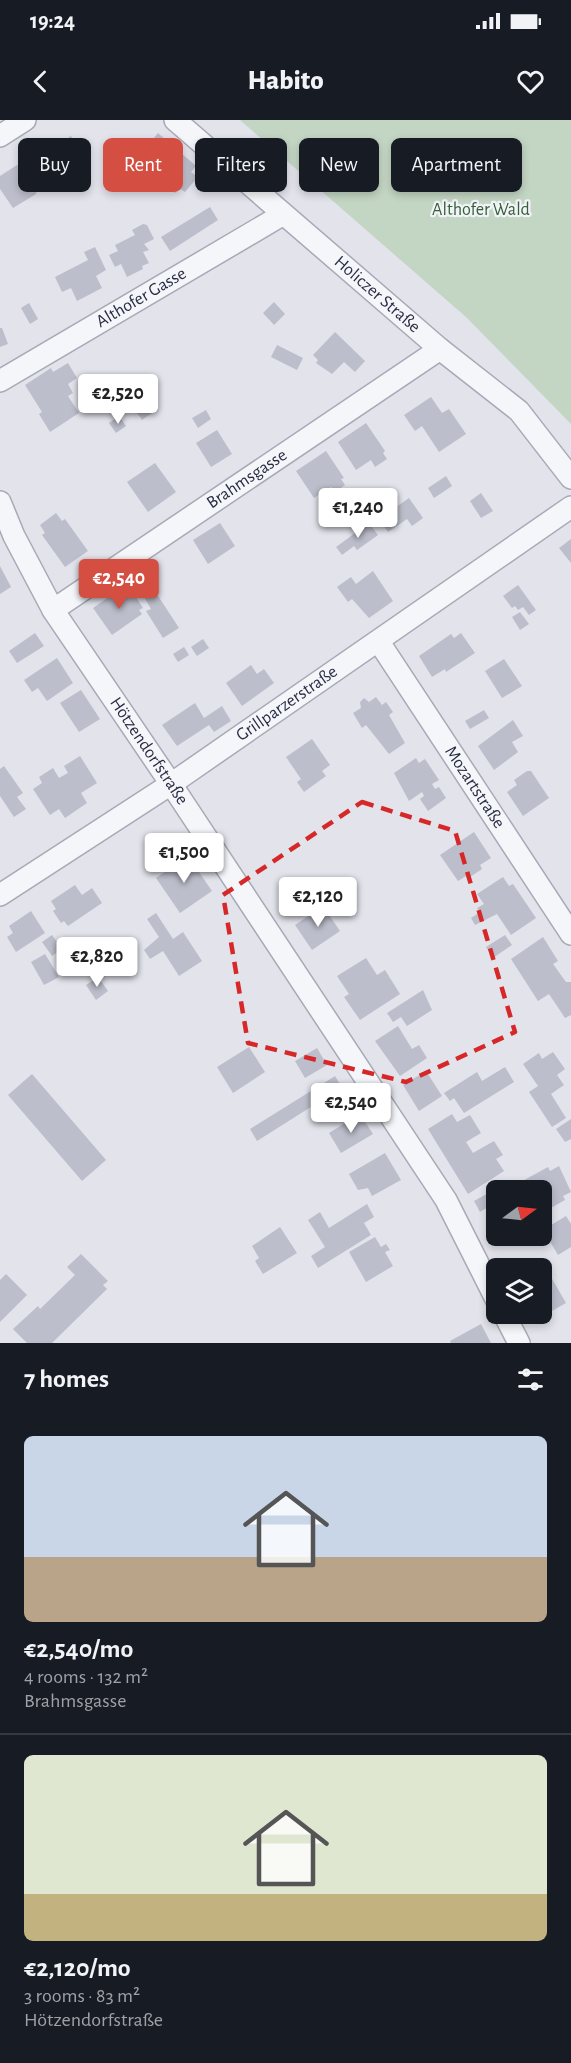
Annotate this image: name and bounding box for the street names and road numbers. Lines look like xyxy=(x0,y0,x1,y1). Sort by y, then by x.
street label: Holiczer Straße xyxy=(331,253,424,336)
street label: Althofer Gasse xyxy=(93,264,190,331)
street label: Brahmsgasse xyxy=(204,446,290,512)
street label: Grillparzerstraße xyxy=(233,662,341,745)
street label: Hötzendorfstraße xyxy=(106,694,191,808)
street label: Mozartstraße xyxy=(441,743,508,832)

